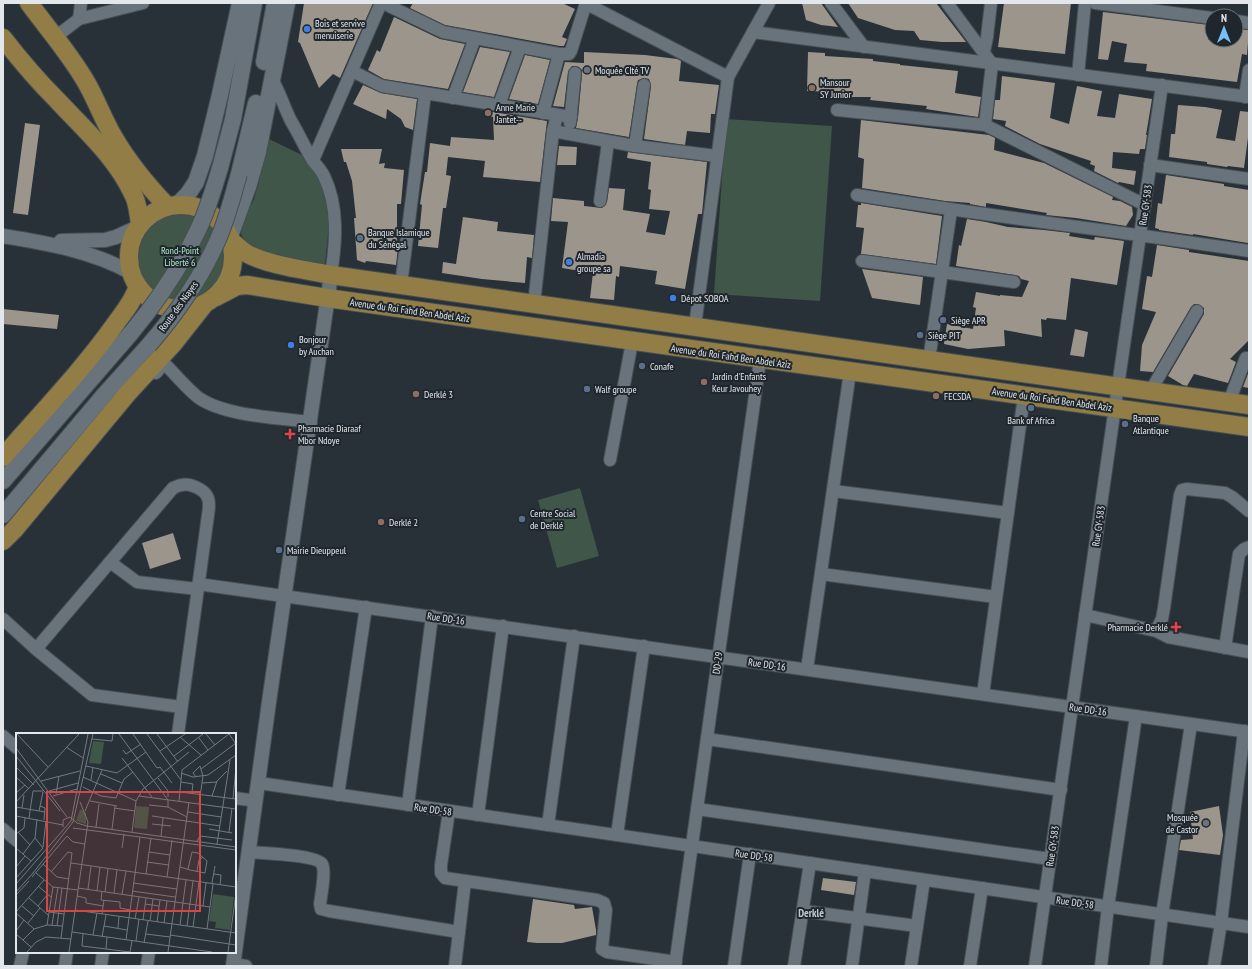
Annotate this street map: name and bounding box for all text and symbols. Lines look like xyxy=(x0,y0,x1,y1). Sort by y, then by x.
north arrow xyxy=(1204,8,1244,48)
text: N xyxy=(1221,11,1227,25)
place label: Bois et servive menuiserie xyxy=(315,17,365,42)
marker: Bois et servive menuiserie xyxy=(302,24,312,34)
place label: Moquée CIté TV xyxy=(595,64,650,77)
marker: Moquée CIté TV xyxy=(582,65,592,75)
place label: Mansour SY Junior xyxy=(820,76,851,101)
marker: Mansour SY Junior xyxy=(807,83,817,93)
place label: Anne Marie Jantet-- xyxy=(495,101,535,126)
marker: Anne Marie Jantet-- xyxy=(483,108,493,118)
street label: Rue GY-583 xyxy=(1136,184,1155,226)
place label: Banque Islamique du Sénégal xyxy=(368,226,430,251)
marker: Banque Islamique du Sénégal xyxy=(355,233,365,243)
park label: Rond-Point Liberté 6 xyxy=(161,244,199,269)
place label: Almadia groupe sa xyxy=(577,250,611,275)
marker: Almadia groupe sa xyxy=(564,257,574,267)
street label: Route des Niayes xyxy=(156,278,201,334)
place label: Dépot SOBOA xyxy=(681,292,729,305)
marker: Dépot SOBOA xyxy=(668,293,678,303)
street label: Avenue du Roi Fahd Ben Abdel Aziz xyxy=(349,296,471,325)
place label: Siège APR xyxy=(951,314,986,327)
marker: Siège APR xyxy=(938,315,948,325)
place label: Siège PIT xyxy=(928,329,961,342)
marker: Siège PIT xyxy=(915,330,925,340)
place label: Bonjour by Auchan xyxy=(299,333,334,358)
marker: Bonjour by Auchan xyxy=(286,340,296,350)
street label: Avenue du Roi Fahd Ben Abdel Aziz xyxy=(670,342,792,371)
place label: Conafe xyxy=(650,360,674,373)
marker: Conafe xyxy=(637,361,647,371)
place label: Jardin d'Enfants Keur Javouhey xyxy=(711,370,767,395)
marker: Jardin d'Enfants Keur Javouhey xyxy=(699,377,709,387)
place label: Walf groupe xyxy=(595,383,637,396)
marker: Walf groupe xyxy=(582,384,592,394)
street label: Avenue du Roi Fahd Ben Abdel Aziz xyxy=(991,385,1113,414)
place label: Derklé 3 xyxy=(424,388,453,401)
marker: Derklé 3 xyxy=(411,389,421,399)
place label: FECSDA xyxy=(944,390,971,403)
marker: FECSDA xyxy=(931,391,941,401)
marker: Bank of Africa xyxy=(1026,403,1036,413)
place label: Banque Atlantique xyxy=(1133,412,1169,437)
place label: Bank of Africa xyxy=(1007,414,1055,427)
marker: Banque Atlantique xyxy=(1120,419,1130,429)
place label: Pharmacie Diaraaf Mbor Ndoye xyxy=(298,422,361,447)
marker: Pharmacie Diaraaf Mbor Ndoye xyxy=(285,429,295,439)
street label: Rue GY-583 xyxy=(1089,505,1108,547)
place label: Centre Social de Derklé xyxy=(530,507,576,532)
marker: Centre Social de Derklé xyxy=(517,514,527,524)
place label: Derklé 2 xyxy=(389,516,418,529)
marker: Derklé 2 xyxy=(376,517,386,527)
place label: Mairie Dieuppeul xyxy=(287,544,347,557)
marker: Mairie Dieuppeul xyxy=(274,545,284,555)
street label: Rue DD-16 xyxy=(426,609,466,628)
place label: Pharmacie Derklé xyxy=(1107,621,1168,634)
marker: Pharmacie Derklé xyxy=(1171,622,1181,632)
street label: DD-29 xyxy=(710,651,725,675)
street label: Rue DD-16 xyxy=(747,655,787,674)
street label: Rue DD-16 xyxy=(1068,700,1108,719)
inset map xyxy=(16,733,236,953)
street label: Rue DD-58 xyxy=(413,800,453,819)
place label: Mosquée de Castor xyxy=(1166,811,1198,836)
marker: Mosquée de Castor xyxy=(1201,818,1211,828)
street label: Rue GY-583 xyxy=(1043,825,1062,867)
street label: Rue DD-58 xyxy=(734,846,774,865)
street label: Rue DD-58 xyxy=(1055,893,1095,912)
district label: Derklé xyxy=(798,906,824,920)

